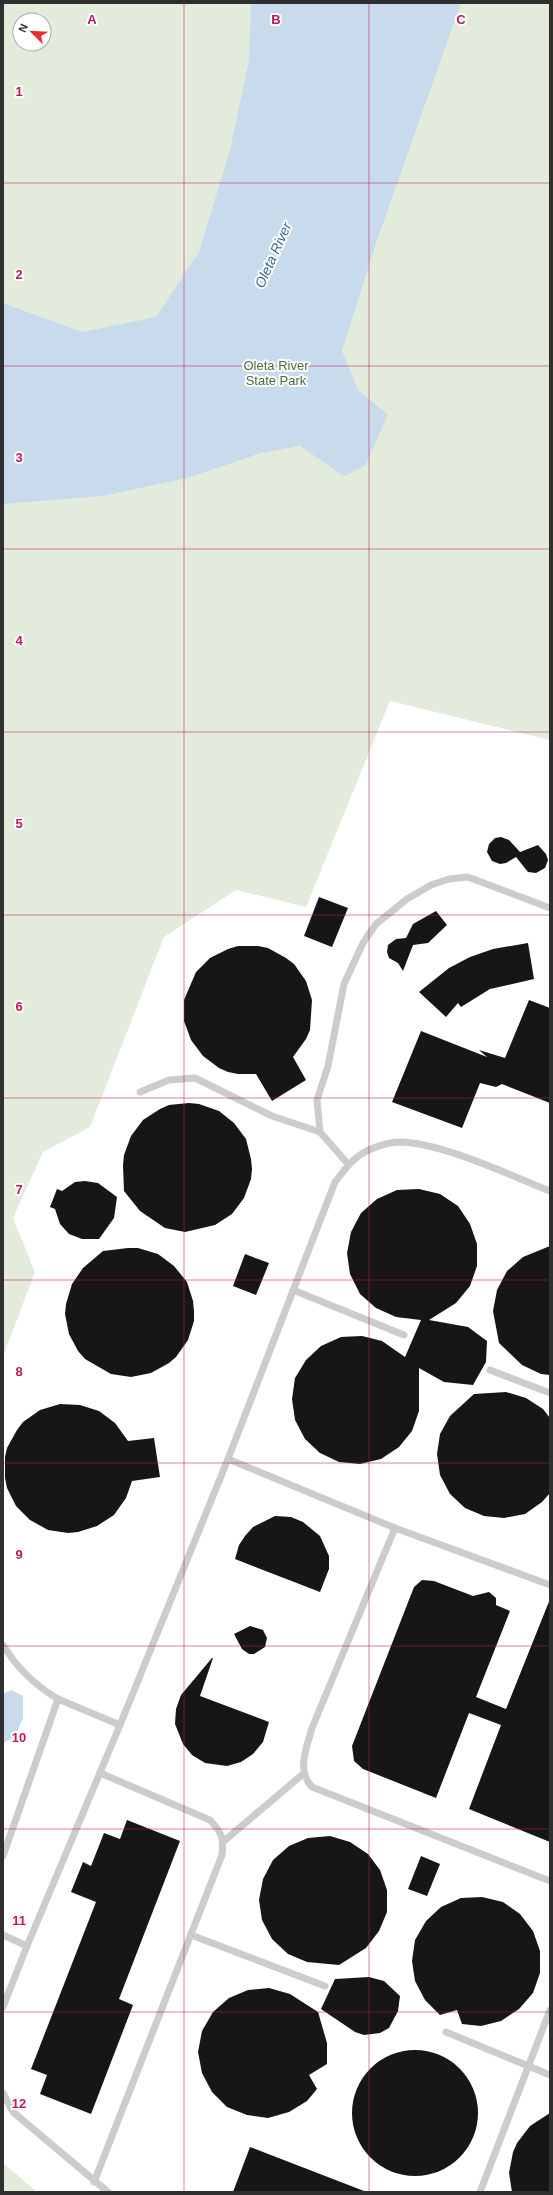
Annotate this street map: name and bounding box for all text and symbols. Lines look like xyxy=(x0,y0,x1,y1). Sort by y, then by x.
north arrow xyxy=(12,12,52,52)
text: A xyxy=(87,12,97,27)
text: B xyxy=(271,12,281,27)
text: C xyxy=(456,12,466,27)
text: N xyxy=(16,22,30,34)
text: 1 xyxy=(15,84,23,99)
water label: Oleta River xyxy=(251,219,295,290)
text: 2 xyxy=(15,267,23,282)
park label: Oleta River State Park xyxy=(243,358,309,388)
text: 3 xyxy=(15,450,23,465)
text: 4 xyxy=(15,633,23,648)
text: 5 xyxy=(15,816,23,831)
text: 6 xyxy=(15,999,23,1014)
text: 7 xyxy=(15,1182,23,1197)
text: 8 xyxy=(15,1364,23,1379)
text: 9 xyxy=(15,1547,23,1562)
text: 10 xyxy=(12,1730,26,1745)
text: 11 xyxy=(12,1913,26,1928)
text: 12 xyxy=(12,2096,26,2111)

